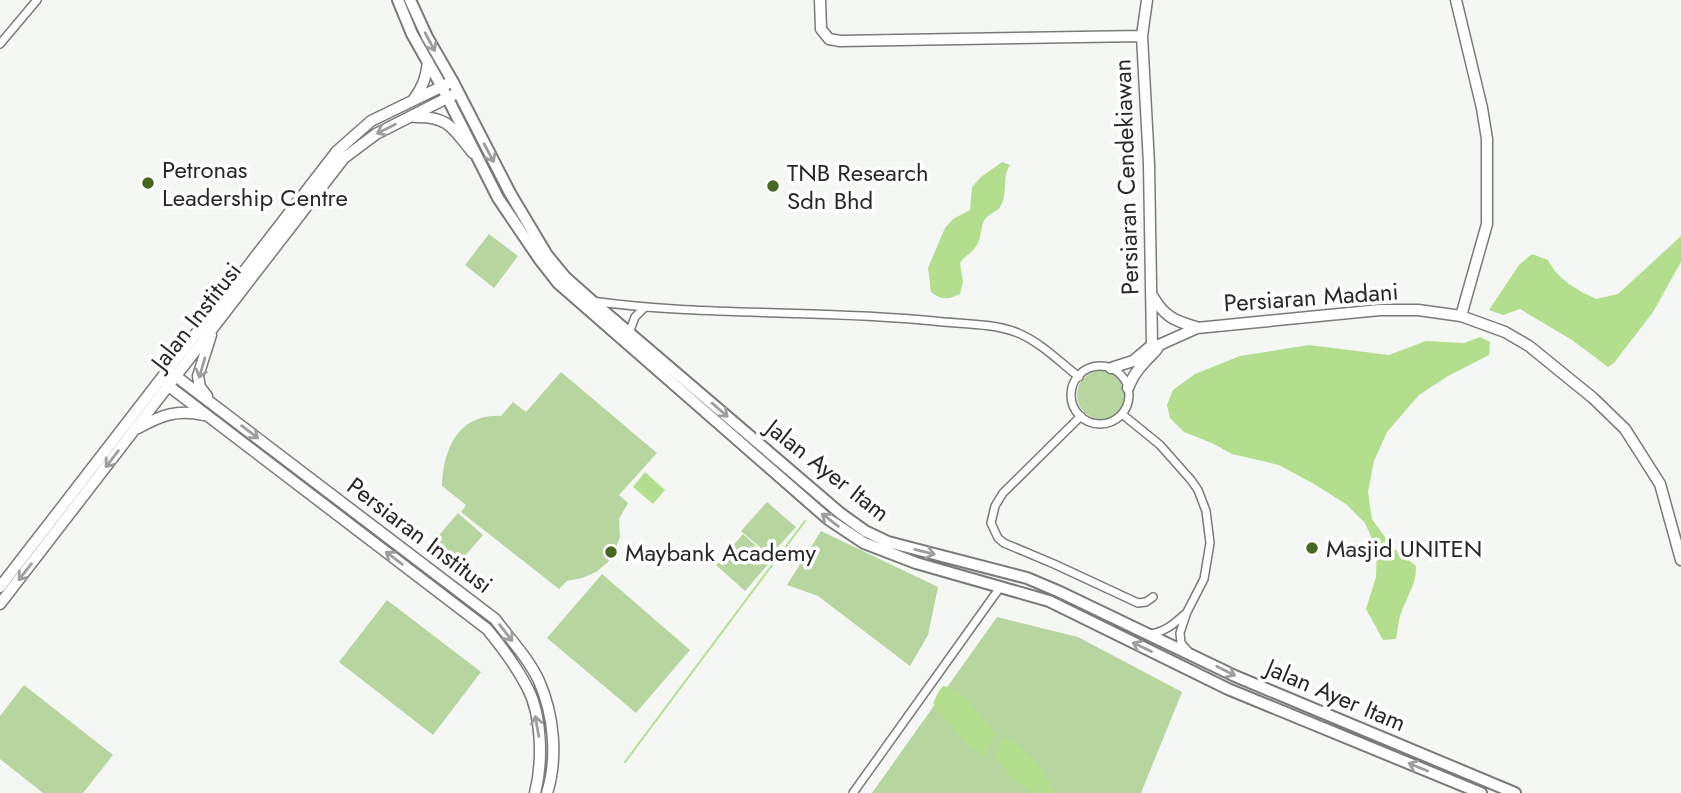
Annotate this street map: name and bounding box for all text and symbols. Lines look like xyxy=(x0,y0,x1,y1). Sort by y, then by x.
one-way arrow xyxy=(423,31,437,51)
street label: Persiaran Cendekiawan xyxy=(1104,58,1148,296)
one-way arrow xyxy=(376,122,397,136)
one-way arrow xyxy=(483,142,496,163)
place label: Petronas Leadership Centre xyxy=(162,152,348,215)
place label: TNB Research Sdn Bhd xyxy=(787,155,929,218)
marker: Petronas Leadership Centre xyxy=(140,175,156,191)
marker: TNB Research Sdn Bhd xyxy=(765,178,781,194)
street label: Jalan Institusi xyxy=(141,255,249,380)
street label: Persiaran Madani xyxy=(1222,273,1400,321)
one-way arrow xyxy=(194,356,207,378)
one-way arrow xyxy=(711,402,729,418)
street label: Jalan Ayer Itam xyxy=(756,409,897,530)
one-way arrow xyxy=(240,424,259,439)
one-way arrow xyxy=(104,449,119,468)
street label: Persiaran Institusi xyxy=(340,469,500,601)
one-way arrow xyxy=(821,513,840,528)
place label: Masjid UNITEN xyxy=(1326,531,1482,566)
place label: Maybank Academy xyxy=(625,535,817,570)
marker: Masjid UNITEN xyxy=(1304,540,1320,556)
marker: Maybank Academy xyxy=(603,544,619,560)
one-way arrow xyxy=(913,546,935,559)
one-way arrow xyxy=(385,551,404,566)
one-way arrow xyxy=(17,562,32,580)
one-way arrow xyxy=(498,623,513,641)
one-way arrow xyxy=(1132,639,1153,653)
street label: Jalan Ayer Itam xyxy=(1258,649,1411,740)
one-way arrow xyxy=(1215,665,1236,679)
one-way arrow xyxy=(530,715,543,738)
one-way arrow xyxy=(1408,760,1430,773)

